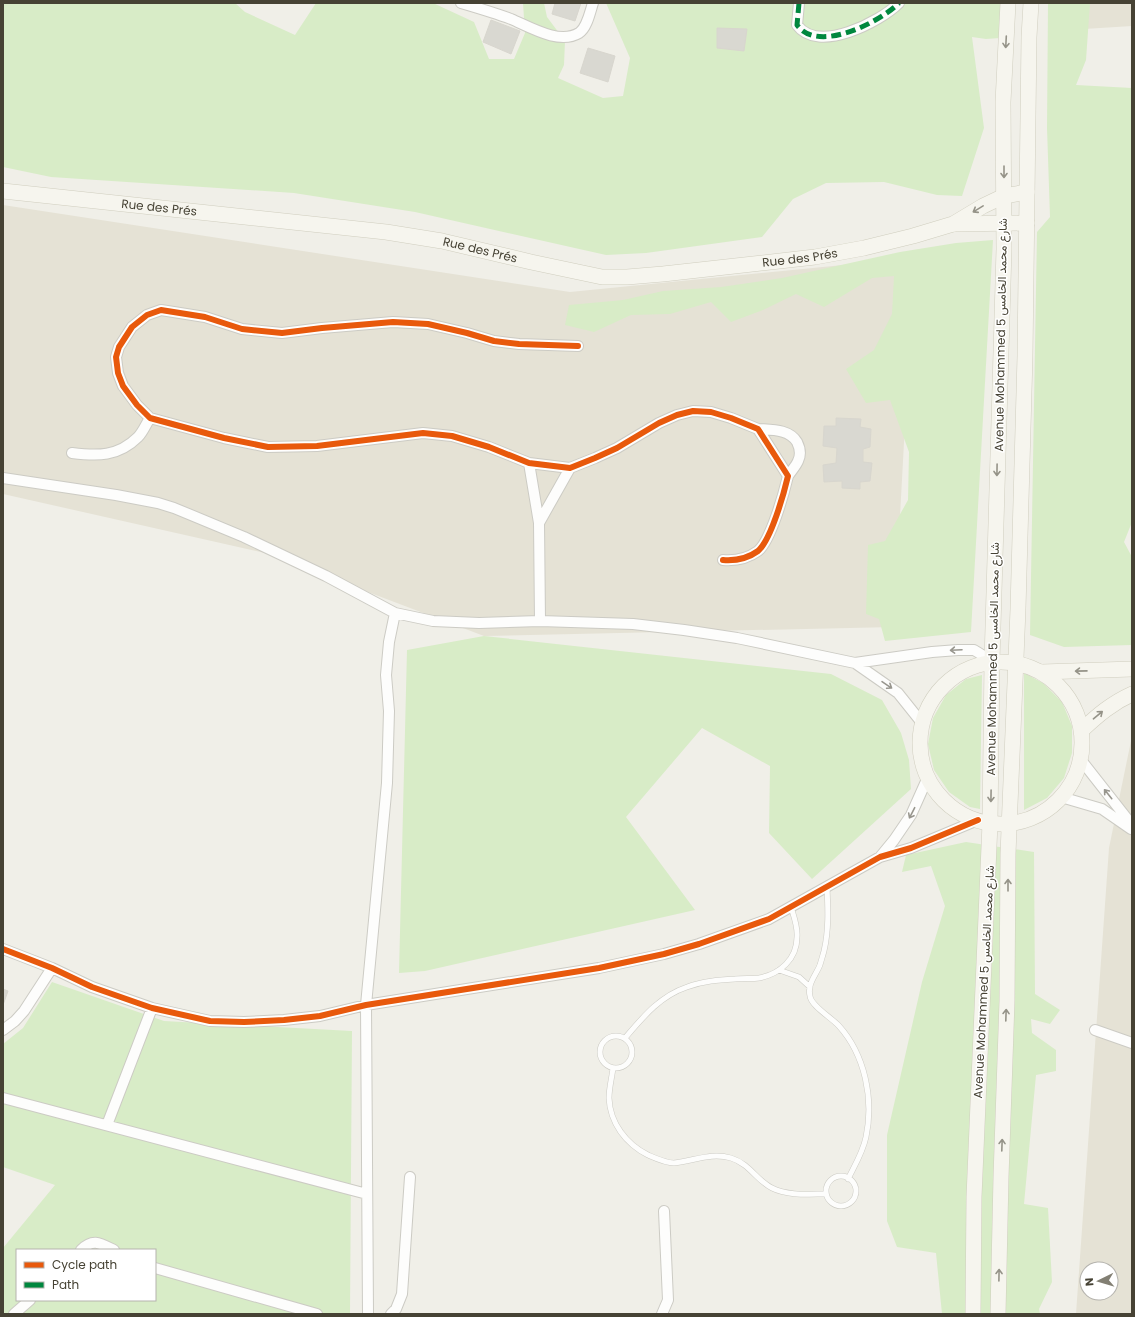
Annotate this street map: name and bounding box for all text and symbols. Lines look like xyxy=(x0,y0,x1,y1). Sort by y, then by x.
one-way arrow xyxy=(1002,35,1010,48)
one-way arrow xyxy=(1000,165,1008,178)
street label: Rue des Prés xyxy=(121,195,198,220)
one-way arrow xyxy=(972,206,984,214)
street label: Avenue Mohammed 5 شارع محمد الخامس xyxy=(990,218,1012,452)
street label: Rue des Prés xyxy=(441,233,519,266)
street label: Rue des Prés xyxy=(761,244,839,271)
one-way arrow xyxy=(993,463,1001,476)
street label: Avenue Mohammed 5 شارع محمد الخامس xyxy=(982,542,1004,776)
one-way arrow xyxy=(950,647,963,654)
one-way arrow xyxy=(1075,667,1088,675)
one-way arrow xyxy=(881,681,892,689)
one-way arrow xyxy=(1093,710,1104,719)
one-way arrow xyxy=(987,789,994,802)
one-way arrow xyxy=(1103,789,1112,800)
one-way arrow xyxy=(907,806,915,818)
street label: Avenue Mohammed 5 شارع محمد الخامس xyxy=(969,865,999,1099)
one-way arrow xyxy=(1004,879,1012,892)
one-way arrow xyxy=(1003,1009,1010,1022)
one-way arrow xyxy=(998,1139,1006,1152)
legend xyxy=(16,1249,156,1301)
text: Cycle path xyxy=(52,1256,117,1273)
north arrow xyxy=(1079,1261,1119,1301)
one-way arrow xyxy=(995,1269,1003,1282)
text: Path xyxy=(52,1276,79,1293)
text: N xyxy=(1081,1277,1097,1287)

